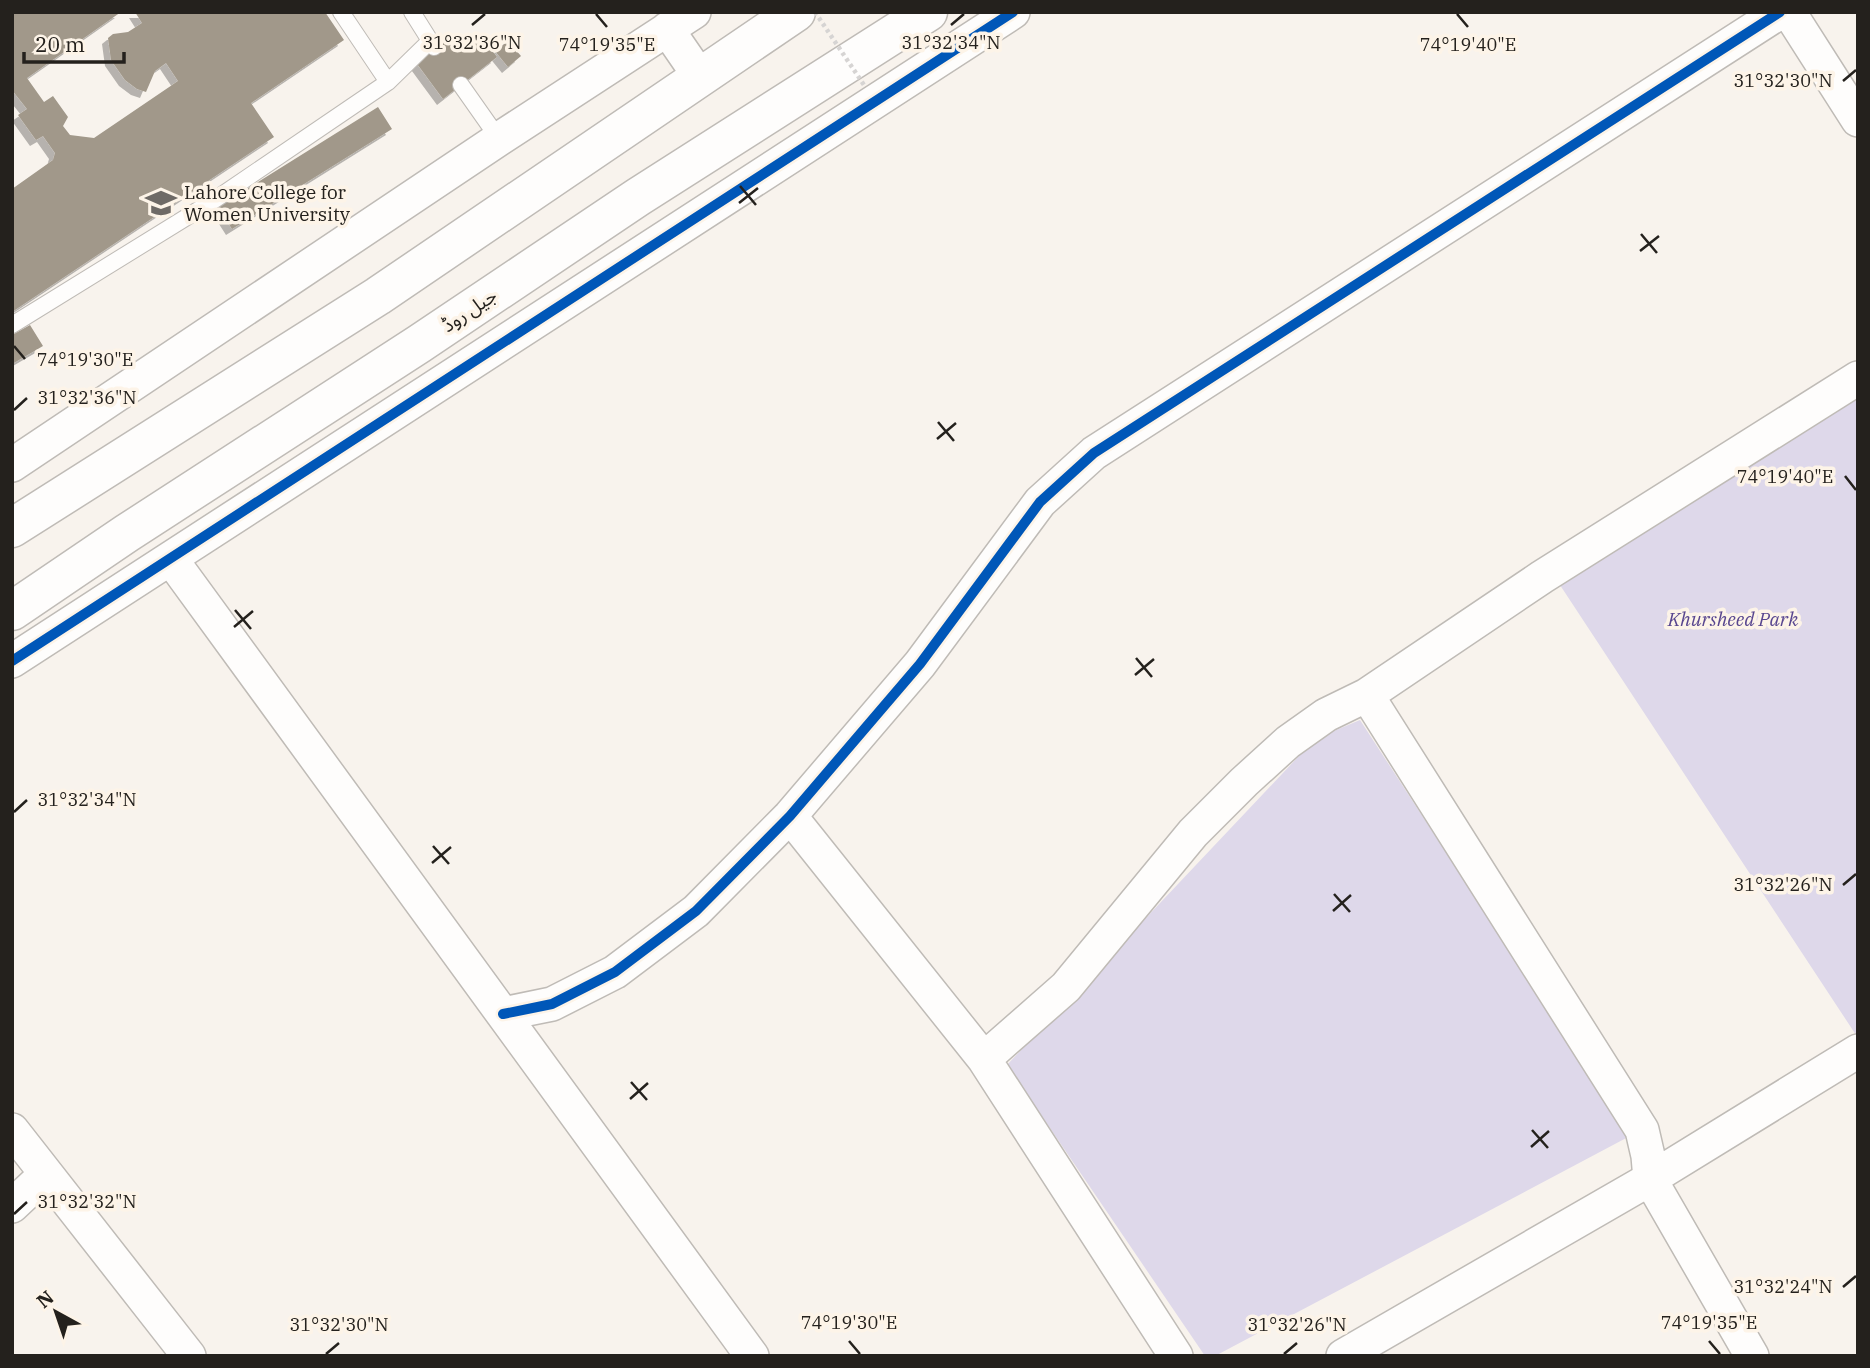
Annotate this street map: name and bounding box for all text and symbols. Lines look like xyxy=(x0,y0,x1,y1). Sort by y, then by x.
scale bar xyxy=(24,21,124,65)
text: 20 m xyxy=(35,30,85,58)
text: 31°32'36"N xyxy=(423,31,522,54)
text: 31°32'34"N xyxy=(902,31,1001,54)
text: 74°19'35"E xyxy=(559,33,655,56)
text: 74°19'40"E xyxy=(1420,33,1516,56)
text: 31°32'30"N xyxy=(1734,69,1833,92)
place label: Lahore College for Women University xyxy=(184,180,351,226)
school or university icon: Lahore College for Women University xyxy=(144,186,178,220)
street label: جیل روڈ xyxy=(437,283,501,337)
text: 74°19'30"E xyxy=(37,348,133,371)
text: 31°32'36"N xyxy=(38,386,137,409)
text: 74°19'40"E xyxy=(1737,465,1833,488)
park label: Khursheed Park xyxy=(1667,607,1799,631)
text: 31°32'34"N xyxy=(38,788,137,811)
text: 31°32'26"N xyxy=(1734,873,1833,896)
text: 31°32'32"N xyxy=(38,1190,137,1213)
text: 31°32'24"N xyxy=(1734,1275,1833,1298)
north arrow xyxy=(21,1277,91,1347)
text: N xyxy=(32,1285,59,1313)
text: 74°19'30"E xyxy=(801,1311,897,1334)
text: 74°19'35"E xyxy=(1661,1311,1757,1334)
text: 31°32'30"N xyxy=(290,1313,389,1336)
text: 31°32'26"N xyxy=(1248,1313,1347,1336)

